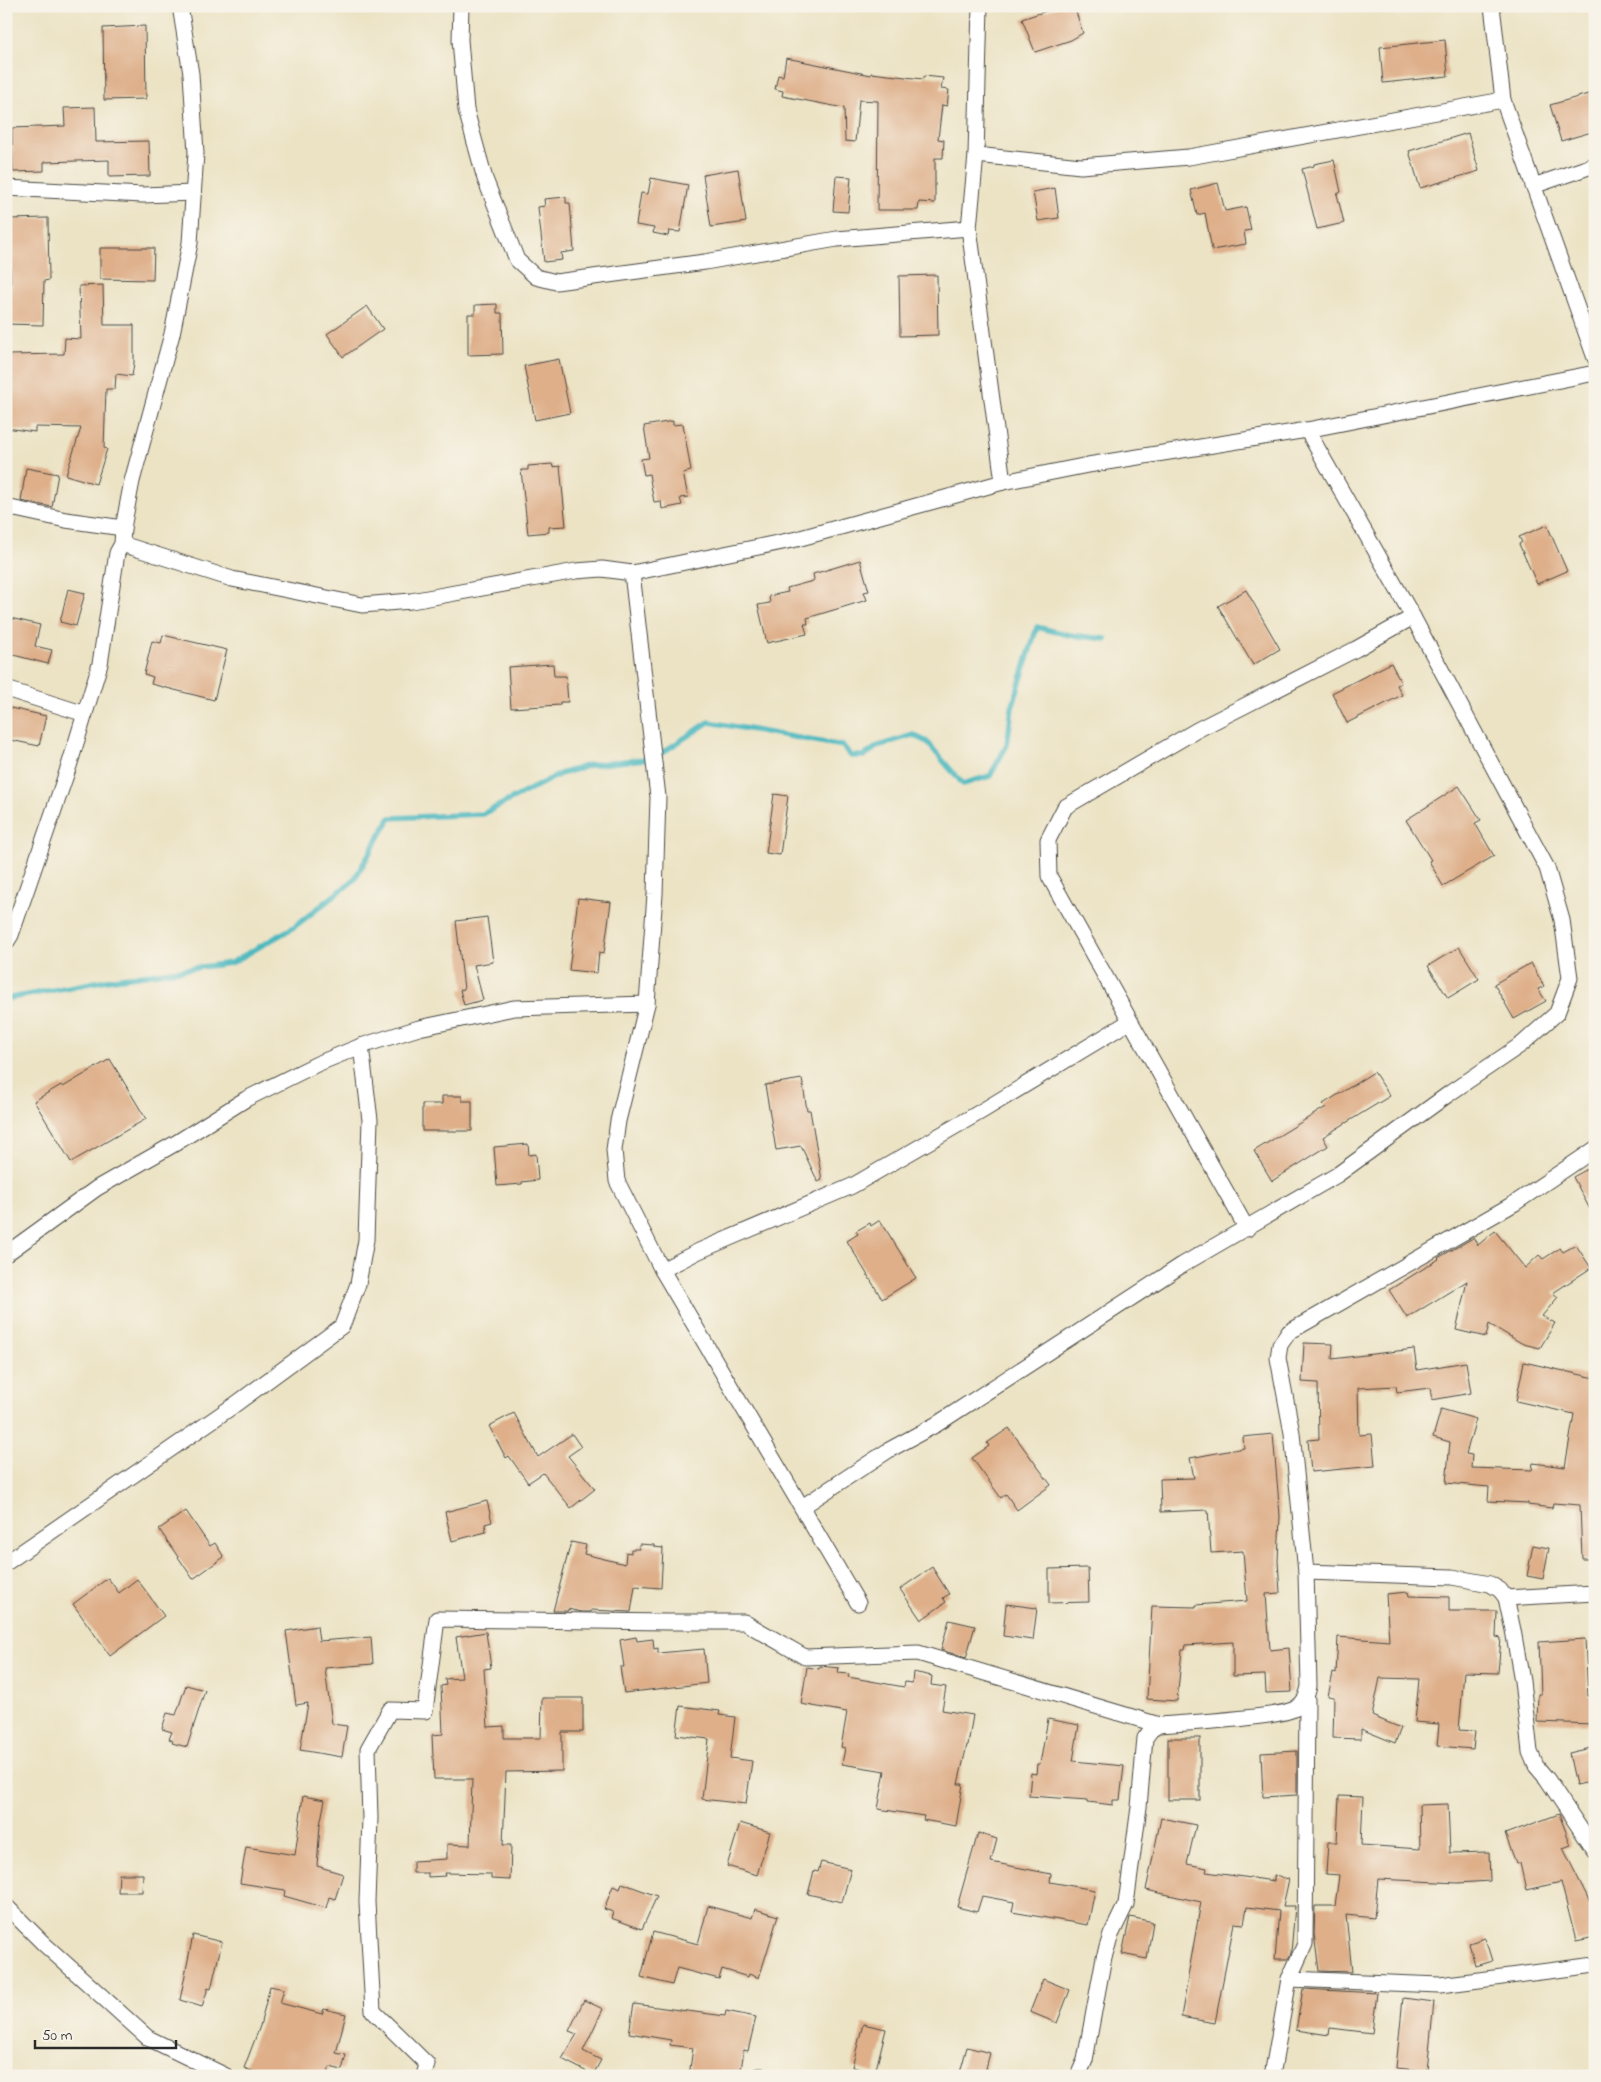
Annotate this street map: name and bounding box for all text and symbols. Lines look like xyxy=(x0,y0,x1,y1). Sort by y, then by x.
scale bar xyxy=(35,2017,176,2049)
text: 50 m xyxy=(42,2025,73,2047)

